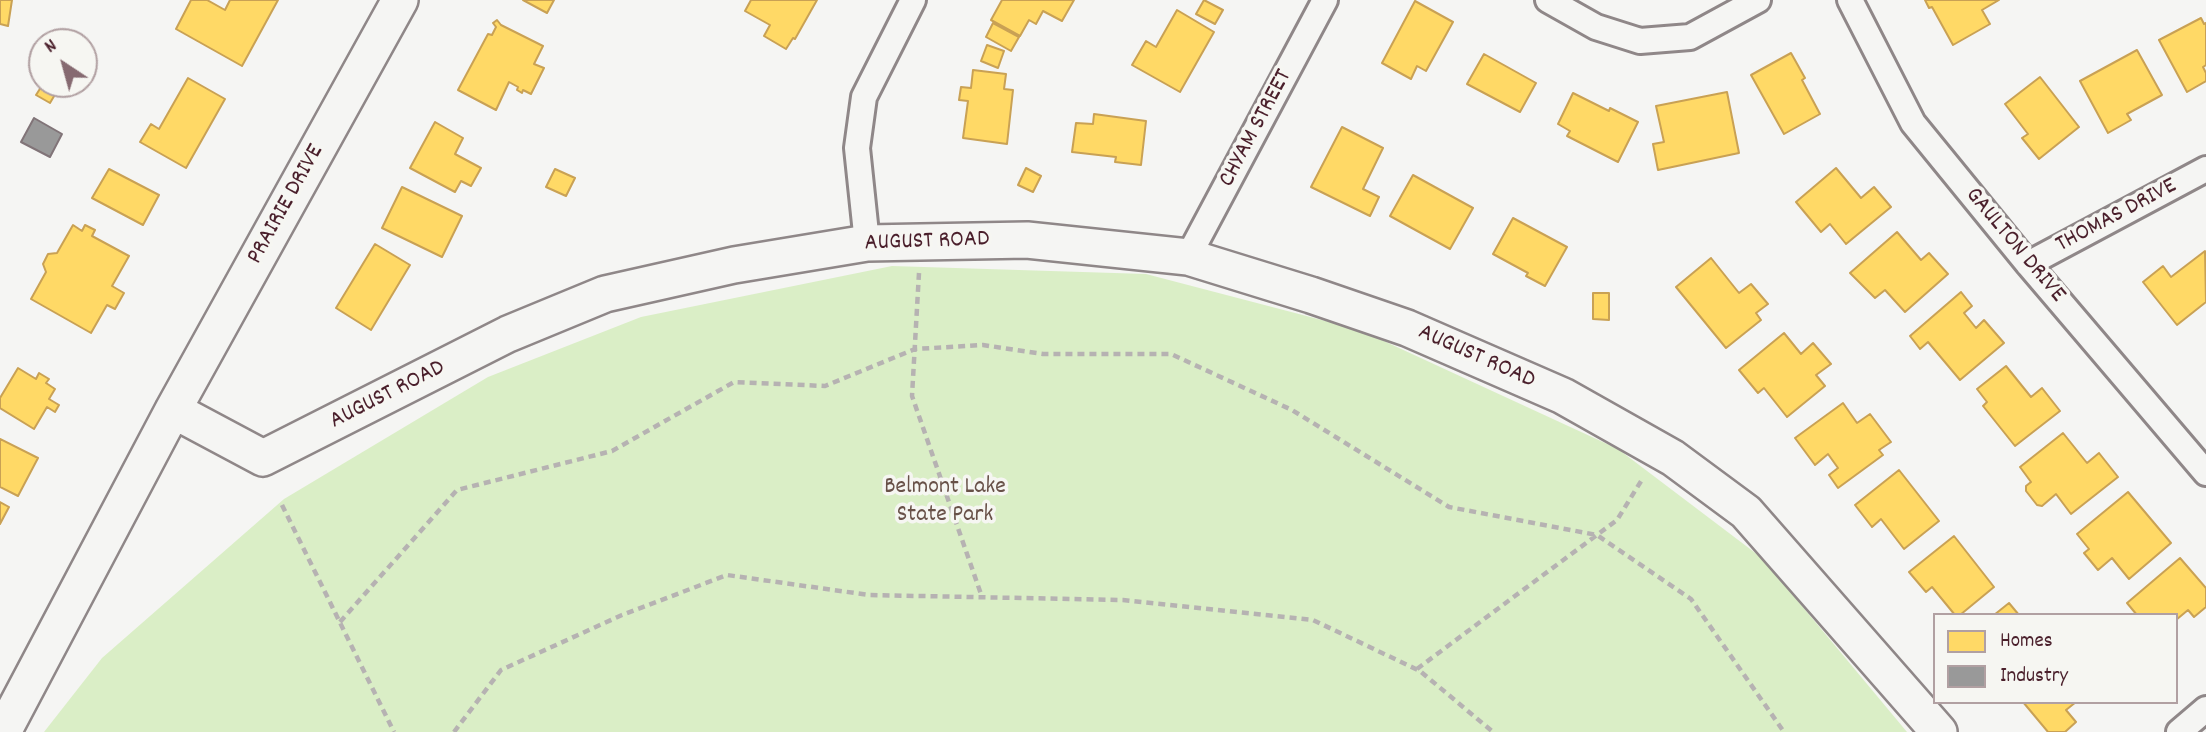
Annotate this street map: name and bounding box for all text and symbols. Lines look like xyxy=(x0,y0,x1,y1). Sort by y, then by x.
north arrow xyxy=(28,28,98,98)
text: N xyxy=(40,34,63,61)
street label: CHYAM STREET xyxy=(1214,65,1300,193)
street label: PRAIRIE DRIVE xyxy=(242,140,332,270)
street label: THOMAS DRIVE xyxy=(2052,173,2182,261)
street label: GAULTON DRIVE xyxy=(1958,183,2070,309)
street label: AUGUST ROAD xyxy=(864,226,990,260)
street label: AUGUST ROAD xyxy=(1413,319,1539,397)
street label: AUGUST ROAD xyxy=(326,355,450,437)
park label: Belmont Lake State Park xyxy=(884,475,1006,531)
legend xyxy=(1933,613,2178,704)
text: Homes xyxy=(2000,627,2053,657)
text: Industry xyxy=(2000,662,2068,692)

